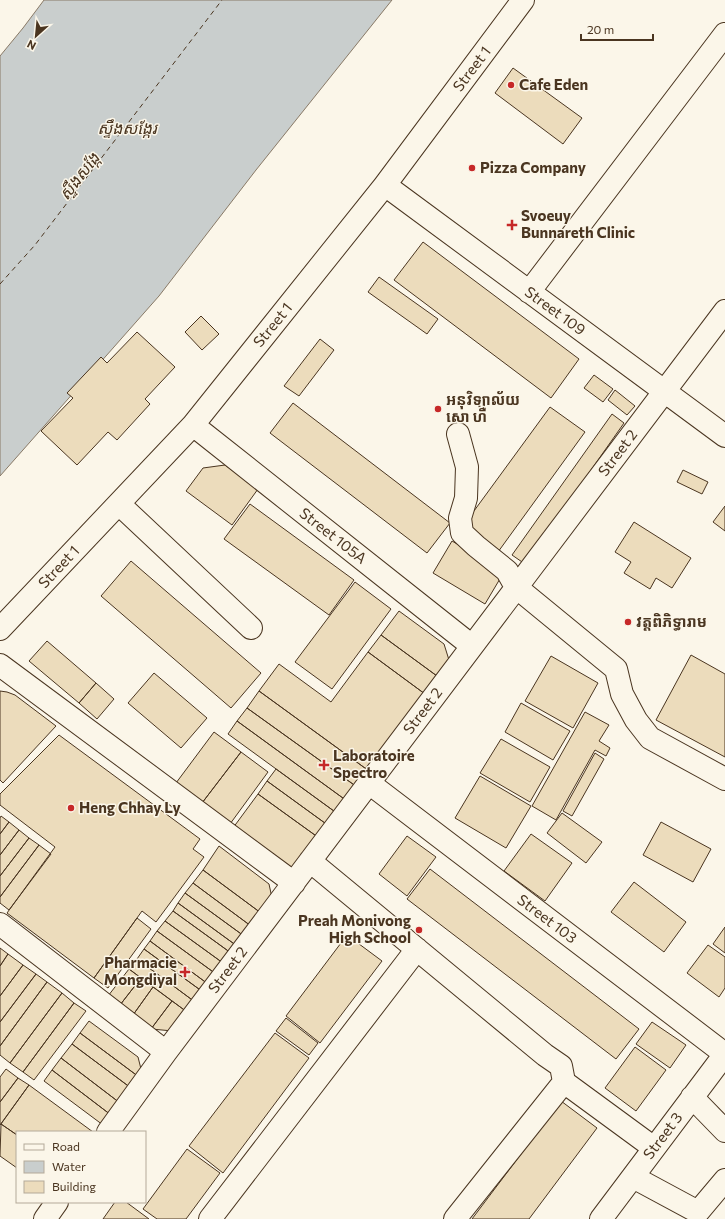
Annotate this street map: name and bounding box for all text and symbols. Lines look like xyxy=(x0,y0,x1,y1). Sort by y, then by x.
north arrow xyxy=(16,16,56,56)
scale bar xyxy=(581,16,653,42)
text: 20 m xyxy=(587,22,614,36)
text: N xyxy=(25,38,38,53)
street label: Street 1 xyxy=(448,42,494,94)
place label: Cafe Eden xyxy=(519,75,588,93)
marker: Cafe Eden xyxy=(506,80,516,90)
water label: ស្ទឹងសង្កែរ xyxy=(97,118,159,138)
water label: ស្ទឹងសង្កែ xyxy=(54,148,105,204)
place label: Pizza Company xyxy=(480,158,587,176)
marker: Pizza Company xyxy=(467,163,477,173)
place label: Svoeuy Bunnareth Clinic xyxy=(521,206,635,241)
marker: Svoeuy Bunnareth Clinic xyxy=(506,219,518,231)
street label: Street 109 xyxy=(522,282,589,338)
street label: Street 1 xyxy=(249,299,295,350)
place label: អនុវិទ្យាល័យ សោ ហឺ xyxy=(446,390,520,425)
marker: អនុវិទ្យាល័យ សោ ហឺ xyxy=(433,404,443,414)
street label: Street 2 xyxy=(594,426,641,479)
street label: Street 105A xyxy=(297,503,371,567)
street label: Street 1 xyxy=(34,541,82,591)
place label: វត្តពិភិទ្ធារាម xyxy=(636,612,707,631)
marker: វត្តពិភិទ្ធារាម xyxy=(623,617,633,627)
street label: Street 2 xyxy=(399,684,446,737)
place label: Laboratoire Spectro xyxy=(333,746,415,781)
marker: Laboratoire Spectro xyxy=(318,759,330,771)
place label: Heng Chhay Ly xyxy=(79,798,181,816)
marker: Heng Chhay Ly xyxy=(66,803,76,813)
street label: Street 103 xyxy=(514,890,581,946)
place label: Preah Monivong High School xyxy=(298,911,411,946)
marker: Preah Monivong High School xyxy=(414,925,424,935)
street label: Street 2 xyxy=(204,943,251,996)
place label: Pharmacie Mongdiyal xyxy=(104,953,177,988)
marker: Pharmacie Mongdiyal xyxy=(180,967,190,977)
street label: Street 3 xyxy=(639,1108,686,1162)
legend xyxy=(16,1131,146,1203)
text: Road xyxy=(52,1139,80,1153)
text: Water xyxy=(52,1159,86,1173)
text: Building xyxy=(52,1179,96,1193)

